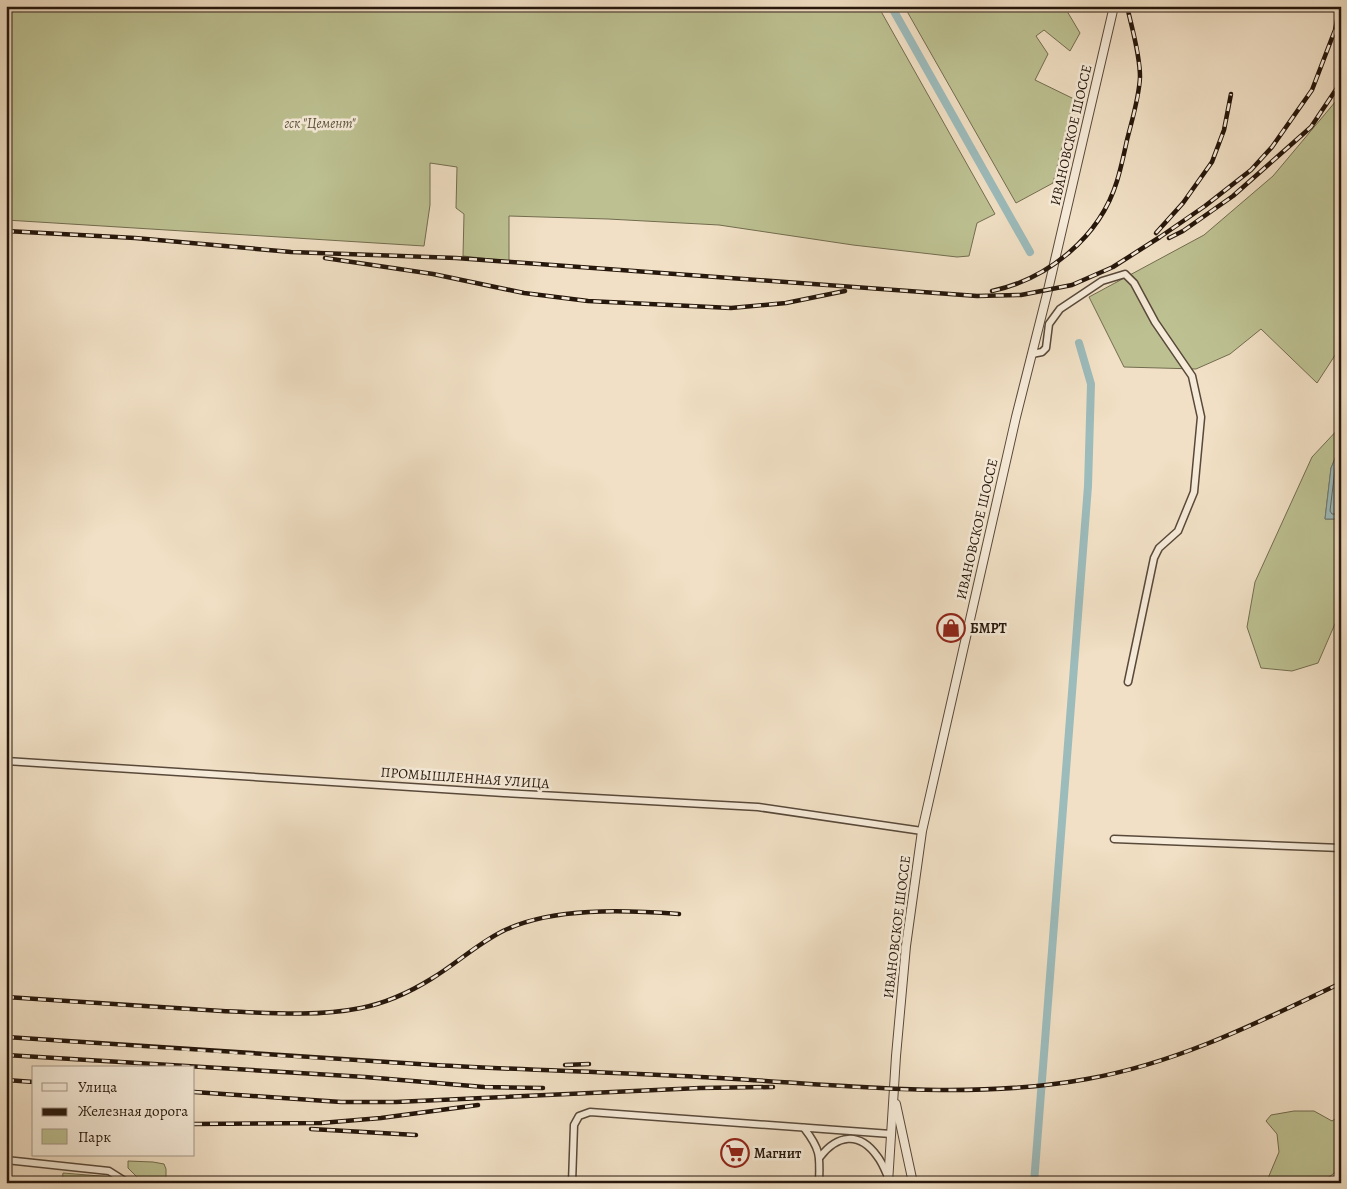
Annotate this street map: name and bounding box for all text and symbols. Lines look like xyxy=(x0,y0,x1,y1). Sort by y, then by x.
street label: ИВАНОВСКОЕ ШОССЕ xyxy=(1046,63,1096,207)
park label: гск "Цемент" xyxy=(284,114,356,133)
street label: ИВАНОВСКОЕ ШОССЕ xyxy=(952,457,1002,601)
shop icon: БМРТ xyxy=(936,613,966,643)
place label: БМРТ xyxy=(970,619,1007,638)
street label: ПРОМЫШЛЕННАЯ УЛИЦА xyxy=(380,763,551,793)
street label: ИВАНОВСКОЕ ШОССЕ xyxy=(879,854,915,1000)
legend xyxy=(32,1066,195,1156)
text: Улица xyxy=(78,1077,117,1097)
text: Железная дорога xyxy=(78,1101,188,1121)
text: Парк xyxy=(78,1127,111,1147)
supermarket icon: Магнит xyxy=(720,1138,750,1168)
place label: Магнит xyxy=(754,1144,802,1163)

